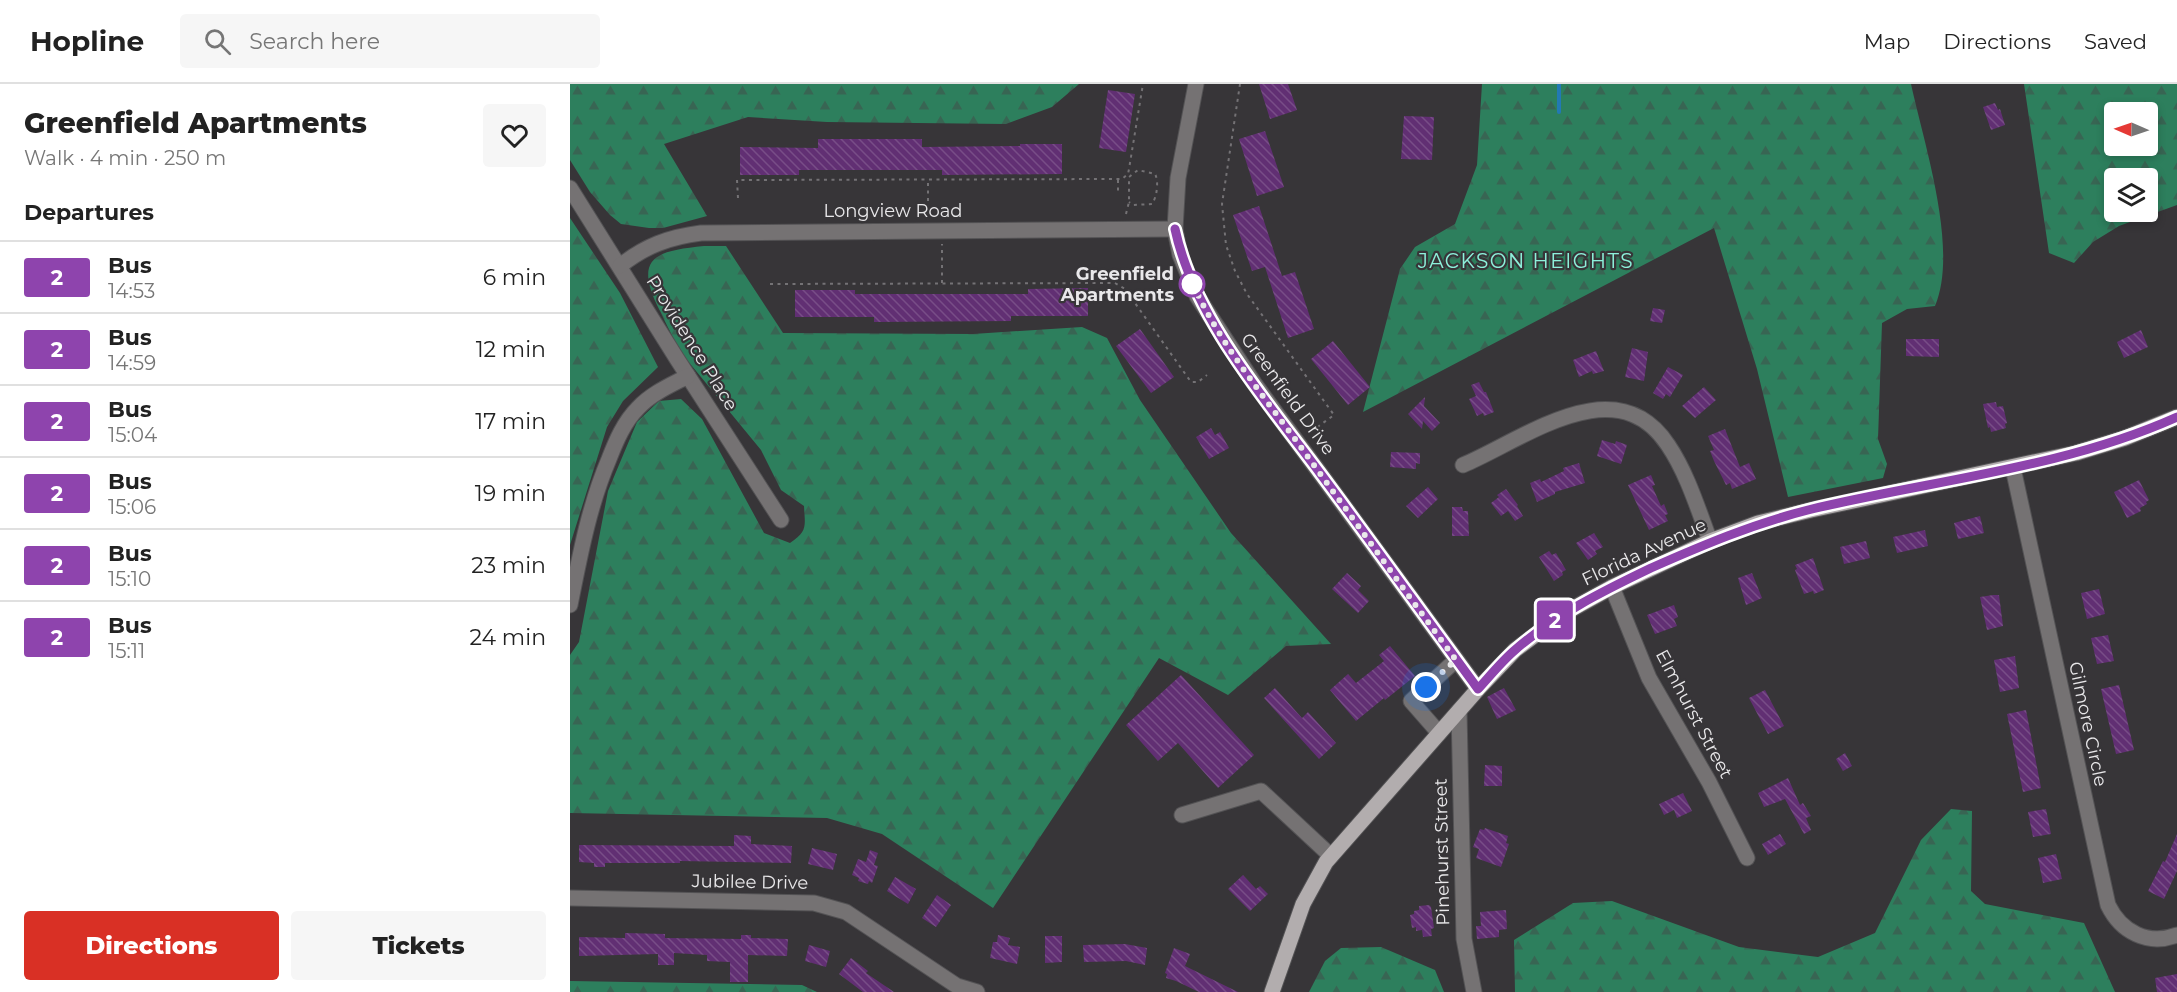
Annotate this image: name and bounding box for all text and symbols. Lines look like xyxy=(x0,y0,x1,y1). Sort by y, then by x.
search box xyxy=(180,14,600,68)
text: Hopline xyxy=(30,24,144,58)
icon: search xyxy=(201,25,234,58)
text: Search here xyxy=(249,28,380,55)
text: Map xyxy=(1864,29,1910,54)
text: Directions xyxy=(1943,29,2051,54)
text: Saved xyxy=(2084,29,2147,54)
north arrow xyxy=(2104,102,2158,156)
map controls xyxy=(2104,102,2158,222)
button: heart xyxy=(483,104,546,167)
text: Greenfield Apartments xyxy=(24,106,367,140)
text: Walk · 4 min · 250 m xyxy=(24,146,226,170)
button: layers xyxy=(2104,168,2158,222)
text: Departures xyxy=(24,199,154,226)
street label: Longview Road xyxy=(823,200,963,222)
district label: JACKSON HEIGHTS xyxy=(1417,249,1634,273)
text: Bus xyxy=(108,252,152,279)
place label: Greenfield Apartments xyxy=(1060,263,1174,306)
text: 6 min xyxy=(483,264,546,291)
text: 2 xyxy=(51,265,63,290)
street label: Providence Place xyxy=(642,271,743,415)
marker: Greenfield Apartments xyxy=(1179,271,1205,297)
text: 14:53 xyxy=(108,279,155,303)
text: Bus xyxy=(108,324,152,351)
street label: Greenfield Drive xyxy=(1236,329,1340,459)
text: 12 min xyxy=(476,336,546,363)
text: 2 xyxy=(51,337,63,362)
text: 14:59 xyxy=(108,351,156,375)
text: Bus xyxy=(108,396,152,423)
text: 17 min xyxy=(475,408,546,435)
text: 2 xyxy=(51,409,63,434)
text: 15:04 xyxy=(108,423,157,447)
text: Bus xyxy=(108,468,152,495)
text: 19 min xyxy=(475,480,546,507)
text: 2 xyxy=(51,481,63,506)
text: 15:06 xyxy=(108,495,156,519)
street label: Florida Avenue xyxy=(1578,513,1710,590)
text: Bus xyxy=(108,540,152,567)
text: 23 min xyxy=(471,552,546,579)
text: 2 xyxy=(51,553,63,578)
text: 15:10 xyxy=(108,567,151,591)
line badge: 2 xyxy=(1536,600,1574,640)
text: 2 xyxy=(1549,608,1561,633)
text: Bus xyxy=(108,612,152,639)
text: 24 min xyxy=(470,624,546,651)
text: 2 xyxy=(51,625,63,650)
text: 15:11 xyxy=(108,639,145,663)
street label: Elmhurst Street xyxy=(1651,646,1737,782)
street label: Gilmore Circle xyxy=(2064,660,2112,788)
your location xyxy=(1411,672,1441,702)
street label: Pinehurst Street xyxy=(1430,778,1454,926)
street label: Jubilee Drive xyxy=(691,870,809,894)
button: Directions xyxy=(24,911,279,980)
button: Tickets xyxy=(291,911,546,980)

